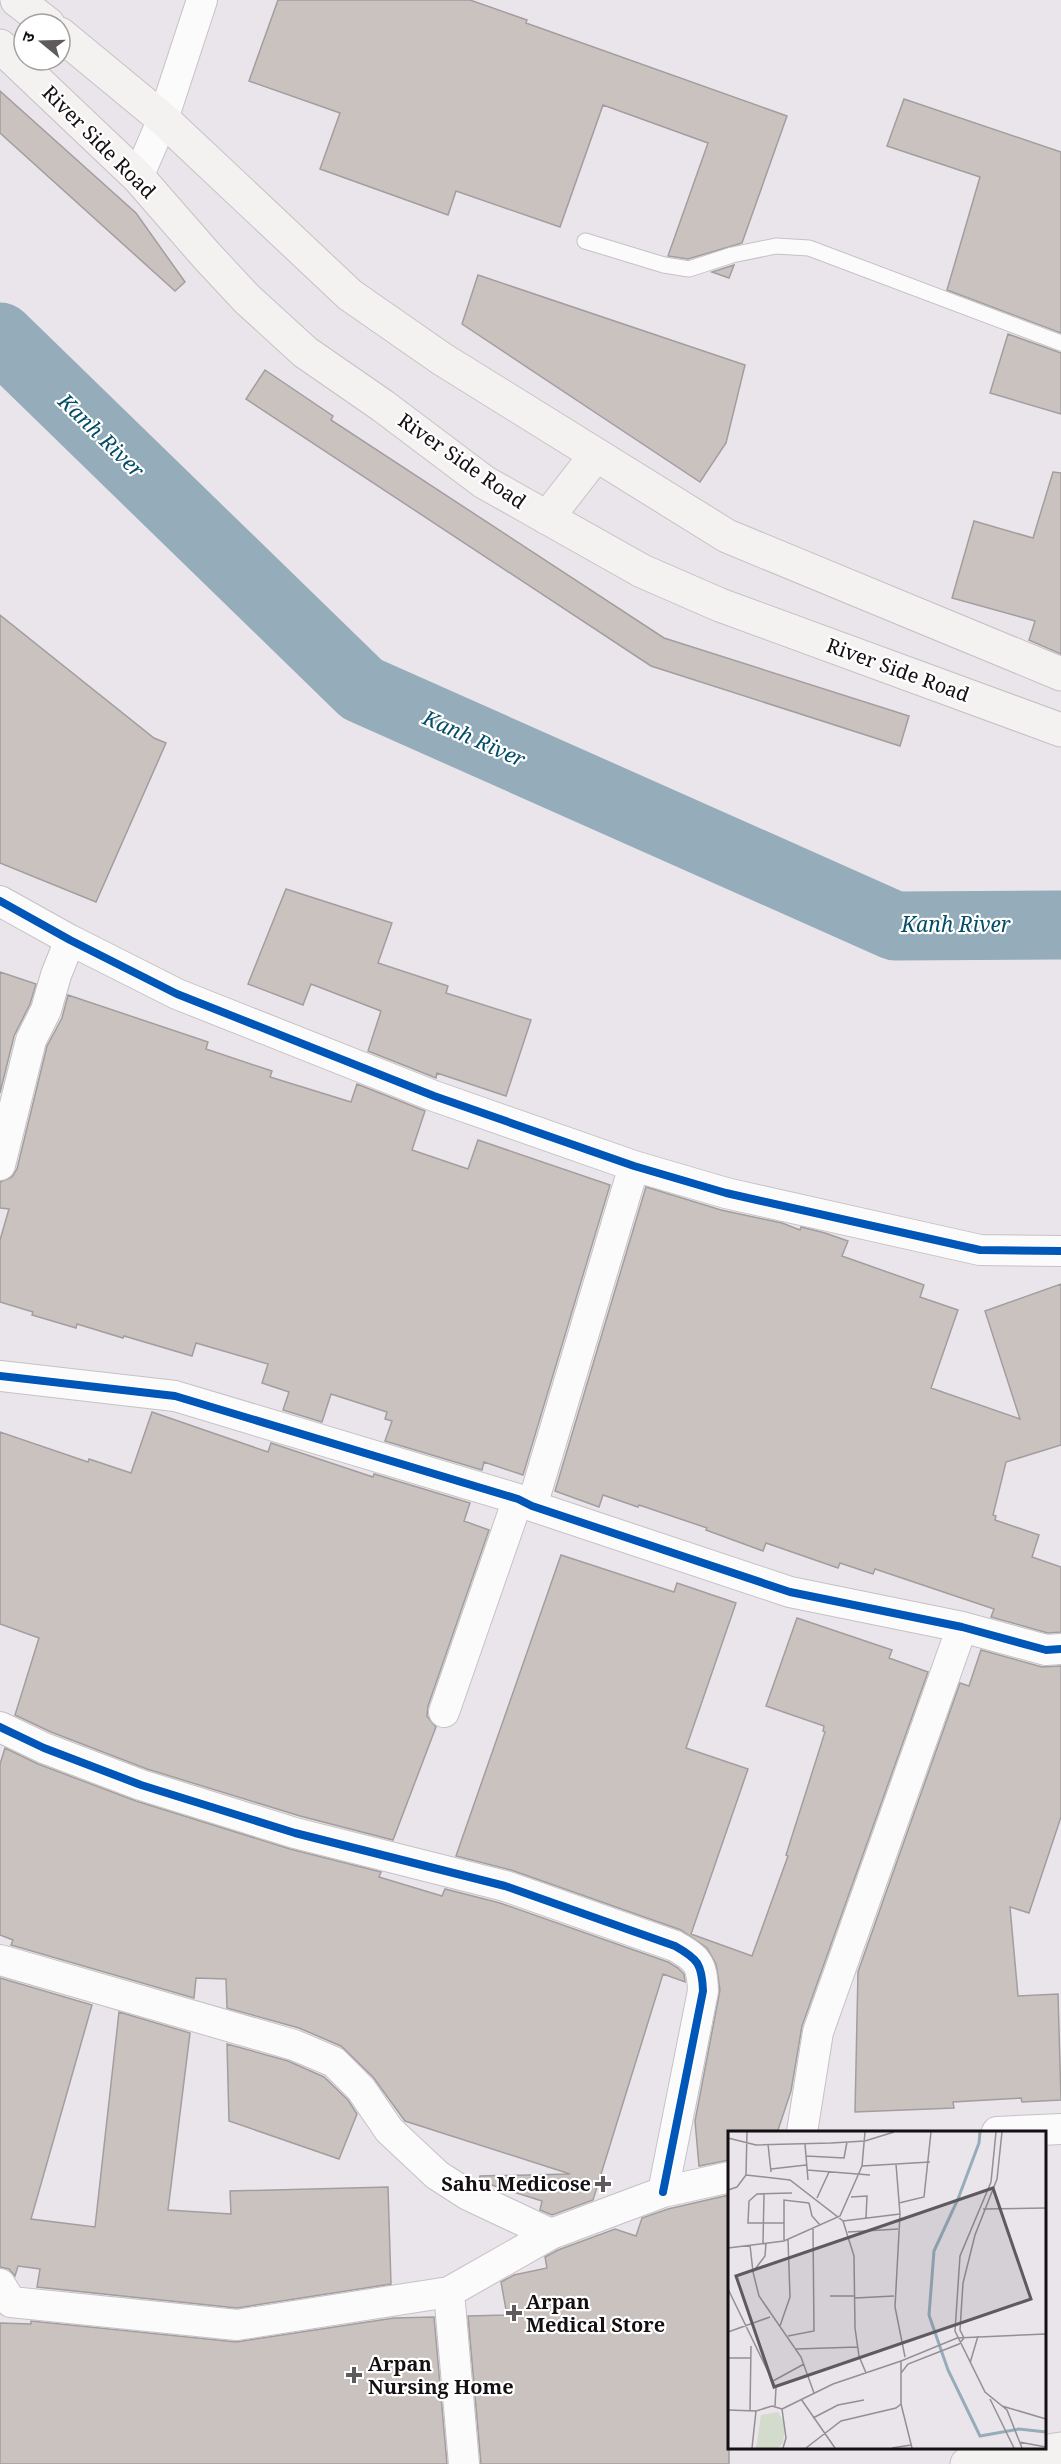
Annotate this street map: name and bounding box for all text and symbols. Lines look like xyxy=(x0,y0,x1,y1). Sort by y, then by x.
north arrow xyxy=(12,12,72,72)
text: उ xyxy=(16,29,40,45)
street label: River Side Road xyxy=(37,79,162,204)
water label: Kanh River xyxy=(52,387,151,483)
street label: River Side Road xyxy=(393,406,532,515)
street label: River Side Road xyxy=(823,631,973,708)
water label: Kanh River xyxy=(418,703,530,773)
water label: Kanh River xyxy=(900,910,1011,938)
inset map xyxy=(728,2131,1046,2449)
place label: Sahu Medicose xyxy=(441,2170,591,2197)
marker: Sahu Medicose xyxy=(596,2177,610,2191)
place label: Arpan Medical Store xyxy=(526,2288,665,2338)
marker: Arpan Medical Store xyxy=(507,2306,521,2320)
place label: Arpan Nursing Home xyxy=(368,2350,514,2400)
marker: Arpan Nursing Home xyxy=(345,2366,363,2384)

